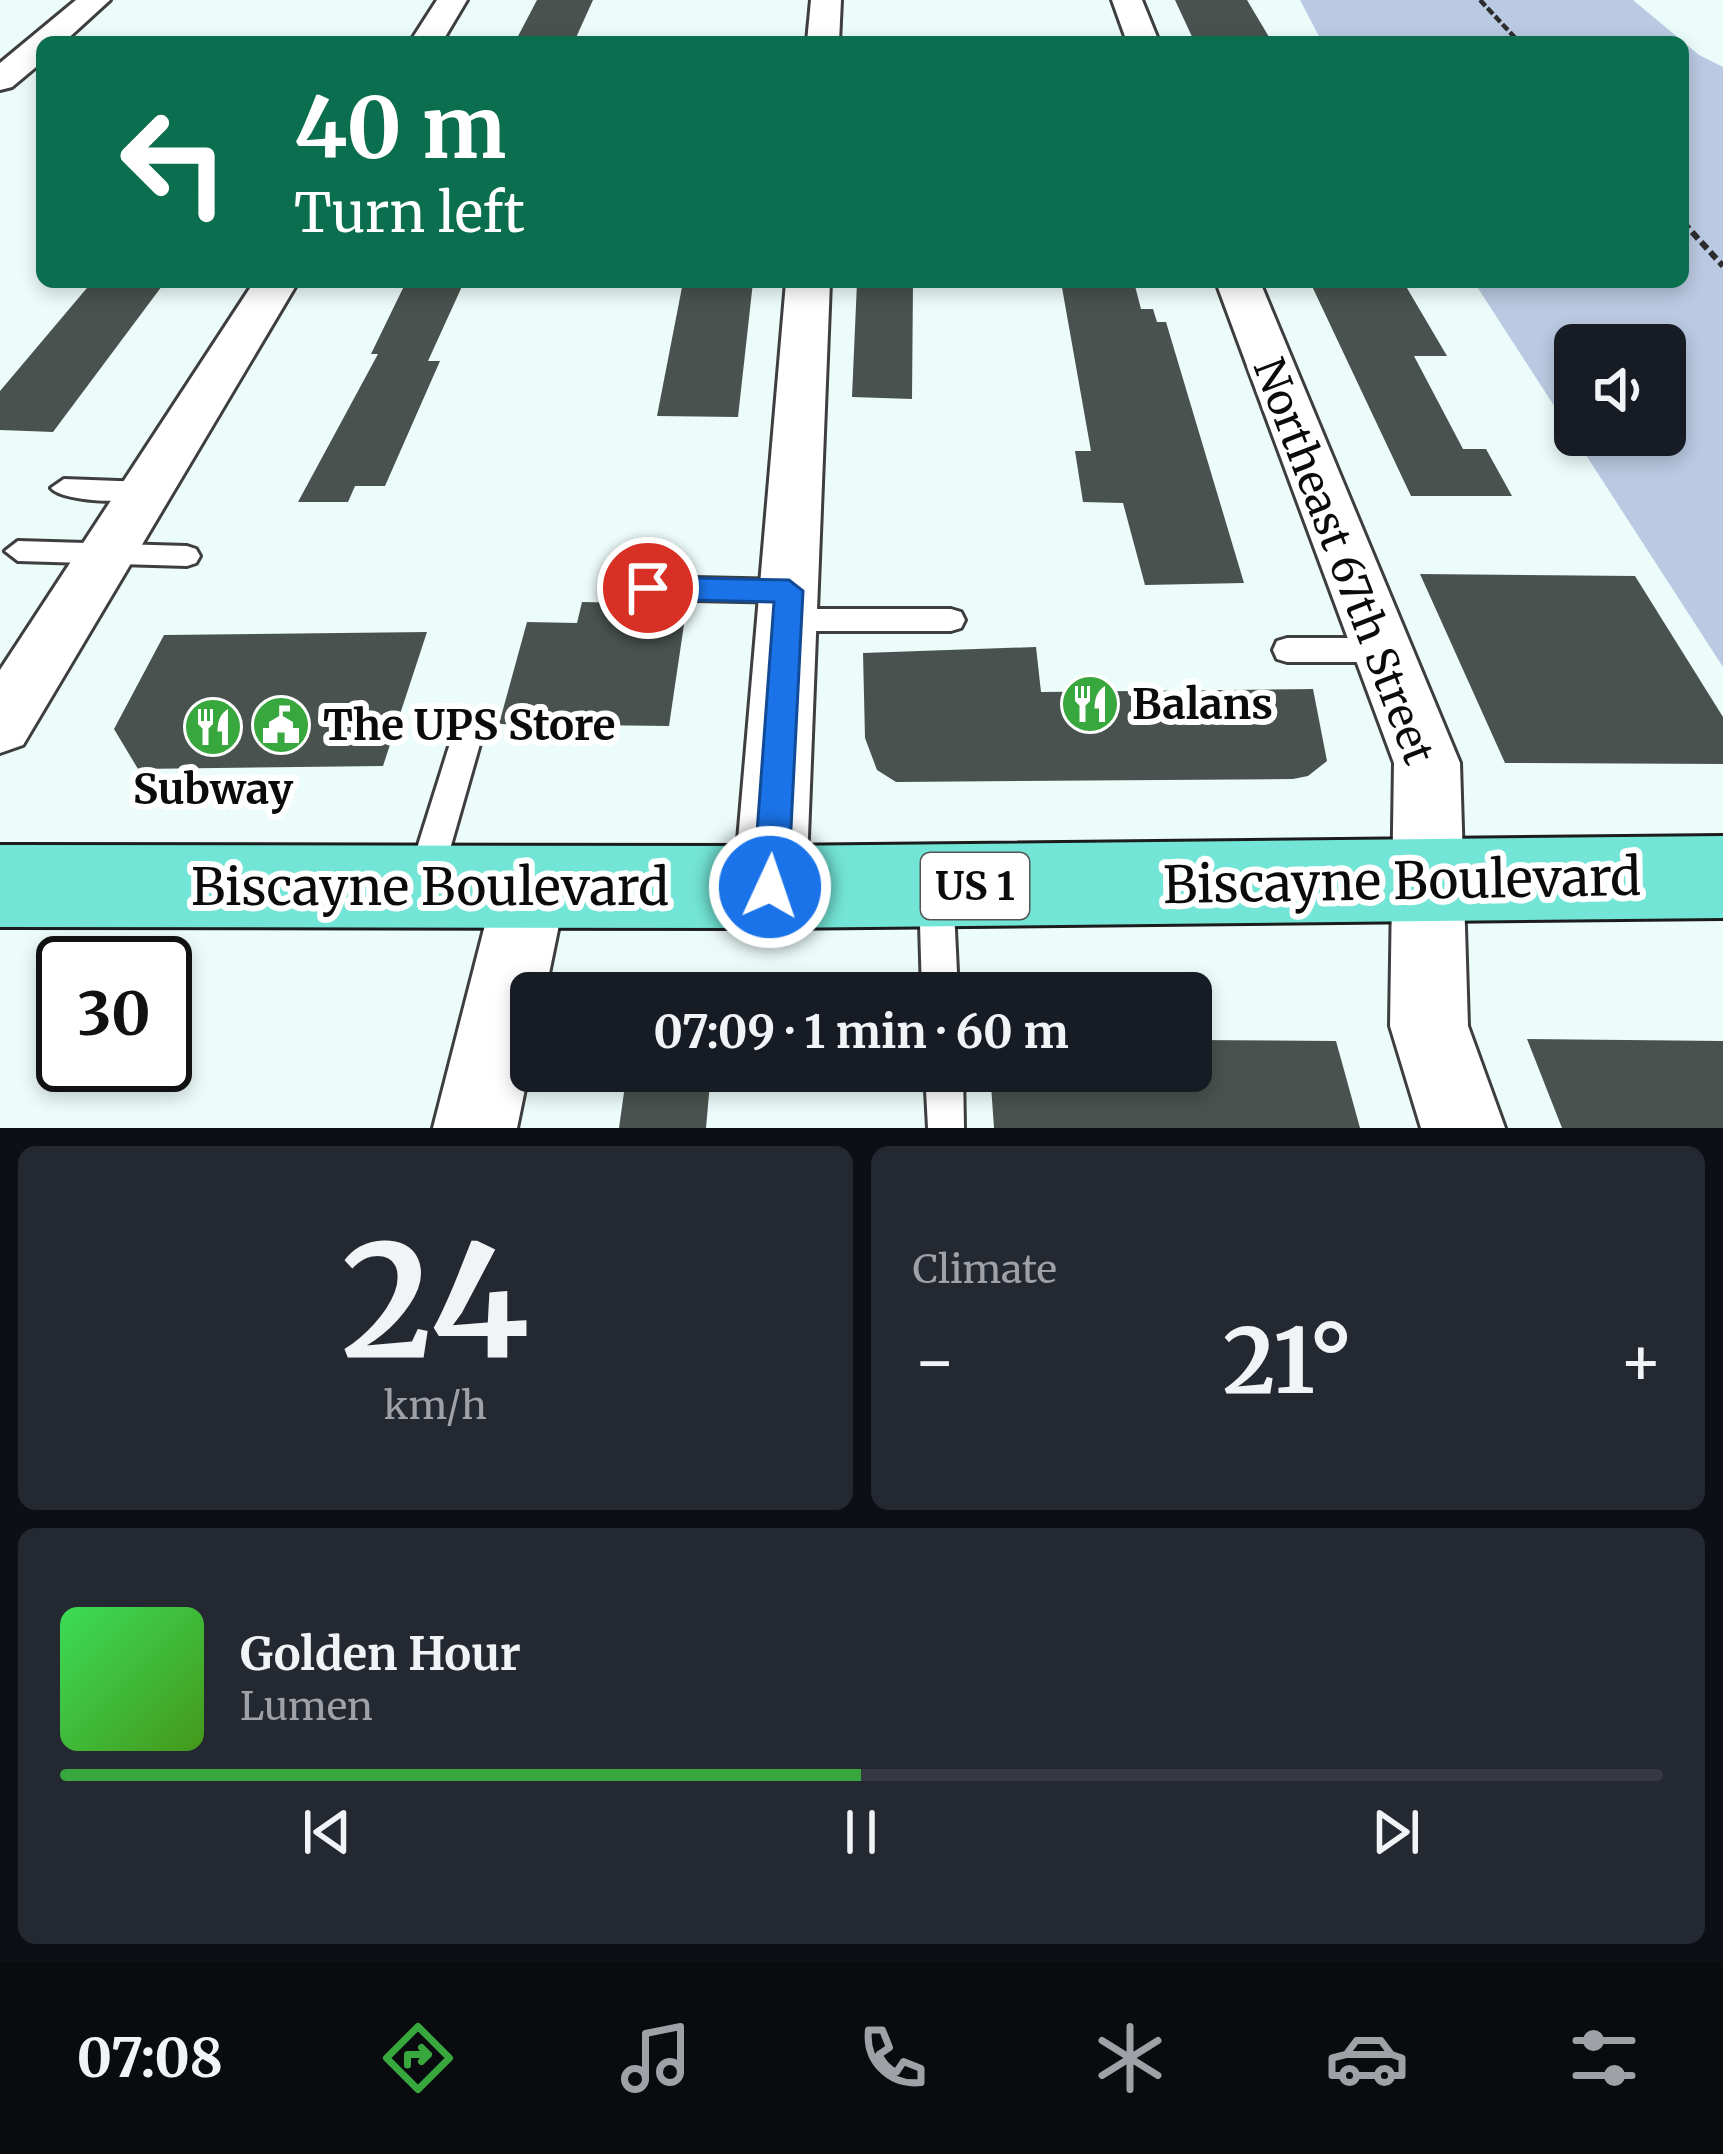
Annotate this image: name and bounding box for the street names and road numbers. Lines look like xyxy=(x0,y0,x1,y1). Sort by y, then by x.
street label: Northeast 67th Street xyxy=(1243,351,1445,771)
street label: Biscayne Boulevard xyxy=(1162,845,1642,917)
road number: US 1 xyxy=(921,853,1029,919)
street label: Biscayne Boulevard xyxy=(191,855,669,919)

